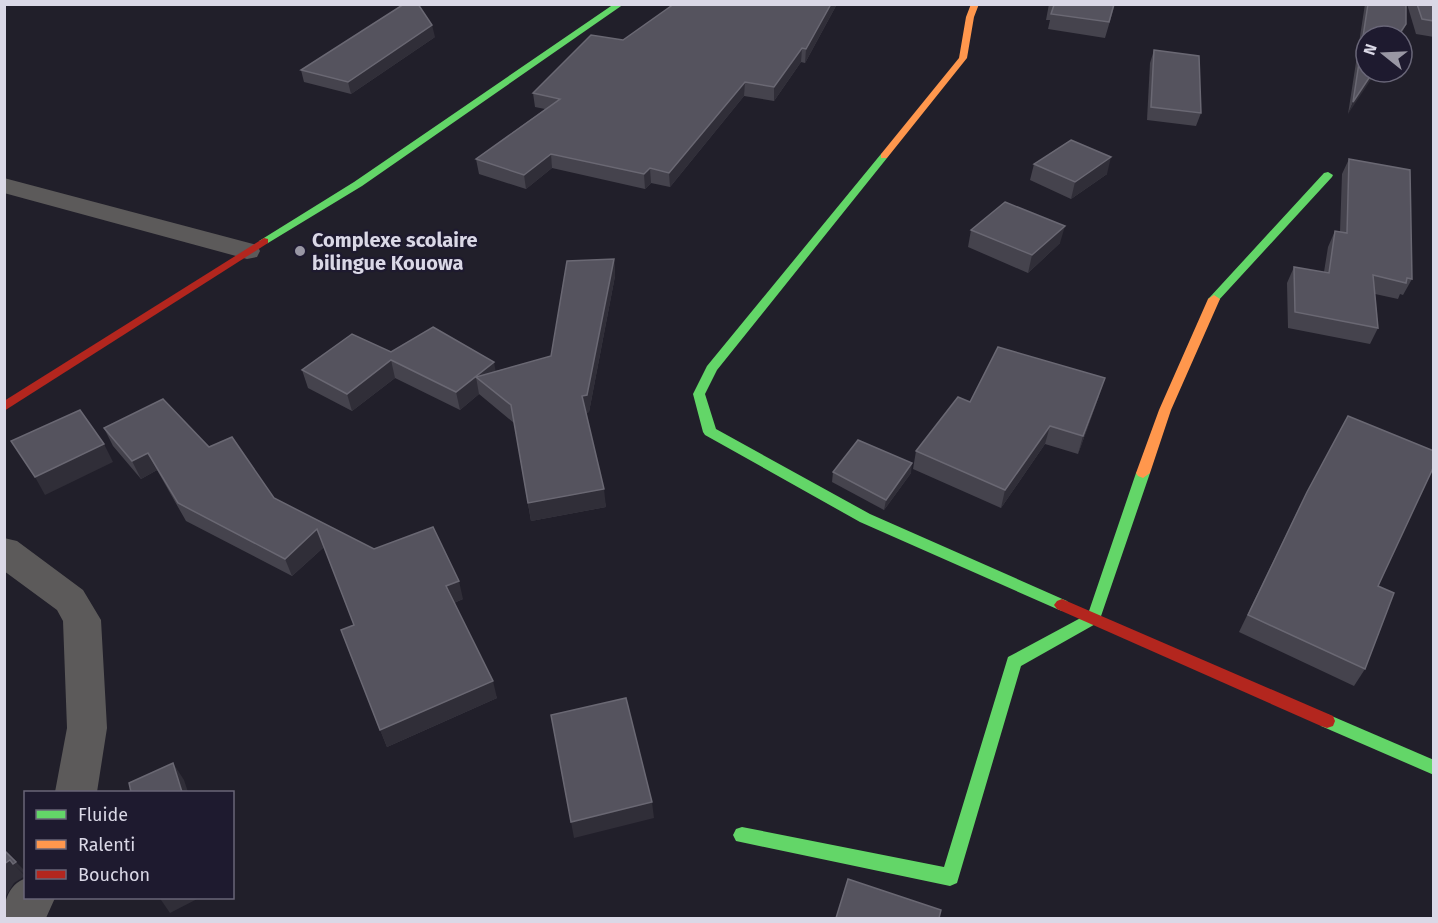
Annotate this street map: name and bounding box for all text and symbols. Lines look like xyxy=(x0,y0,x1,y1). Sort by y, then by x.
north arrow xyxy=(1354,24,1414,84)
text: N xyxy=(1360,42,1381,57)
place label: Complexe scolaire bilingue Kouowa xyxy=(312,228,477,275)
marker: Complexe scolaire bilingue Kouowa xyxy=(293,244,307,258)
legend xyxy=(24,791,234,899)
text: Fluide xyxy=(78,804,128,826)
text: Ralenti xyxy=(78,834,135,856)
text: Bouchon xyxy=(78,864,150,886)

